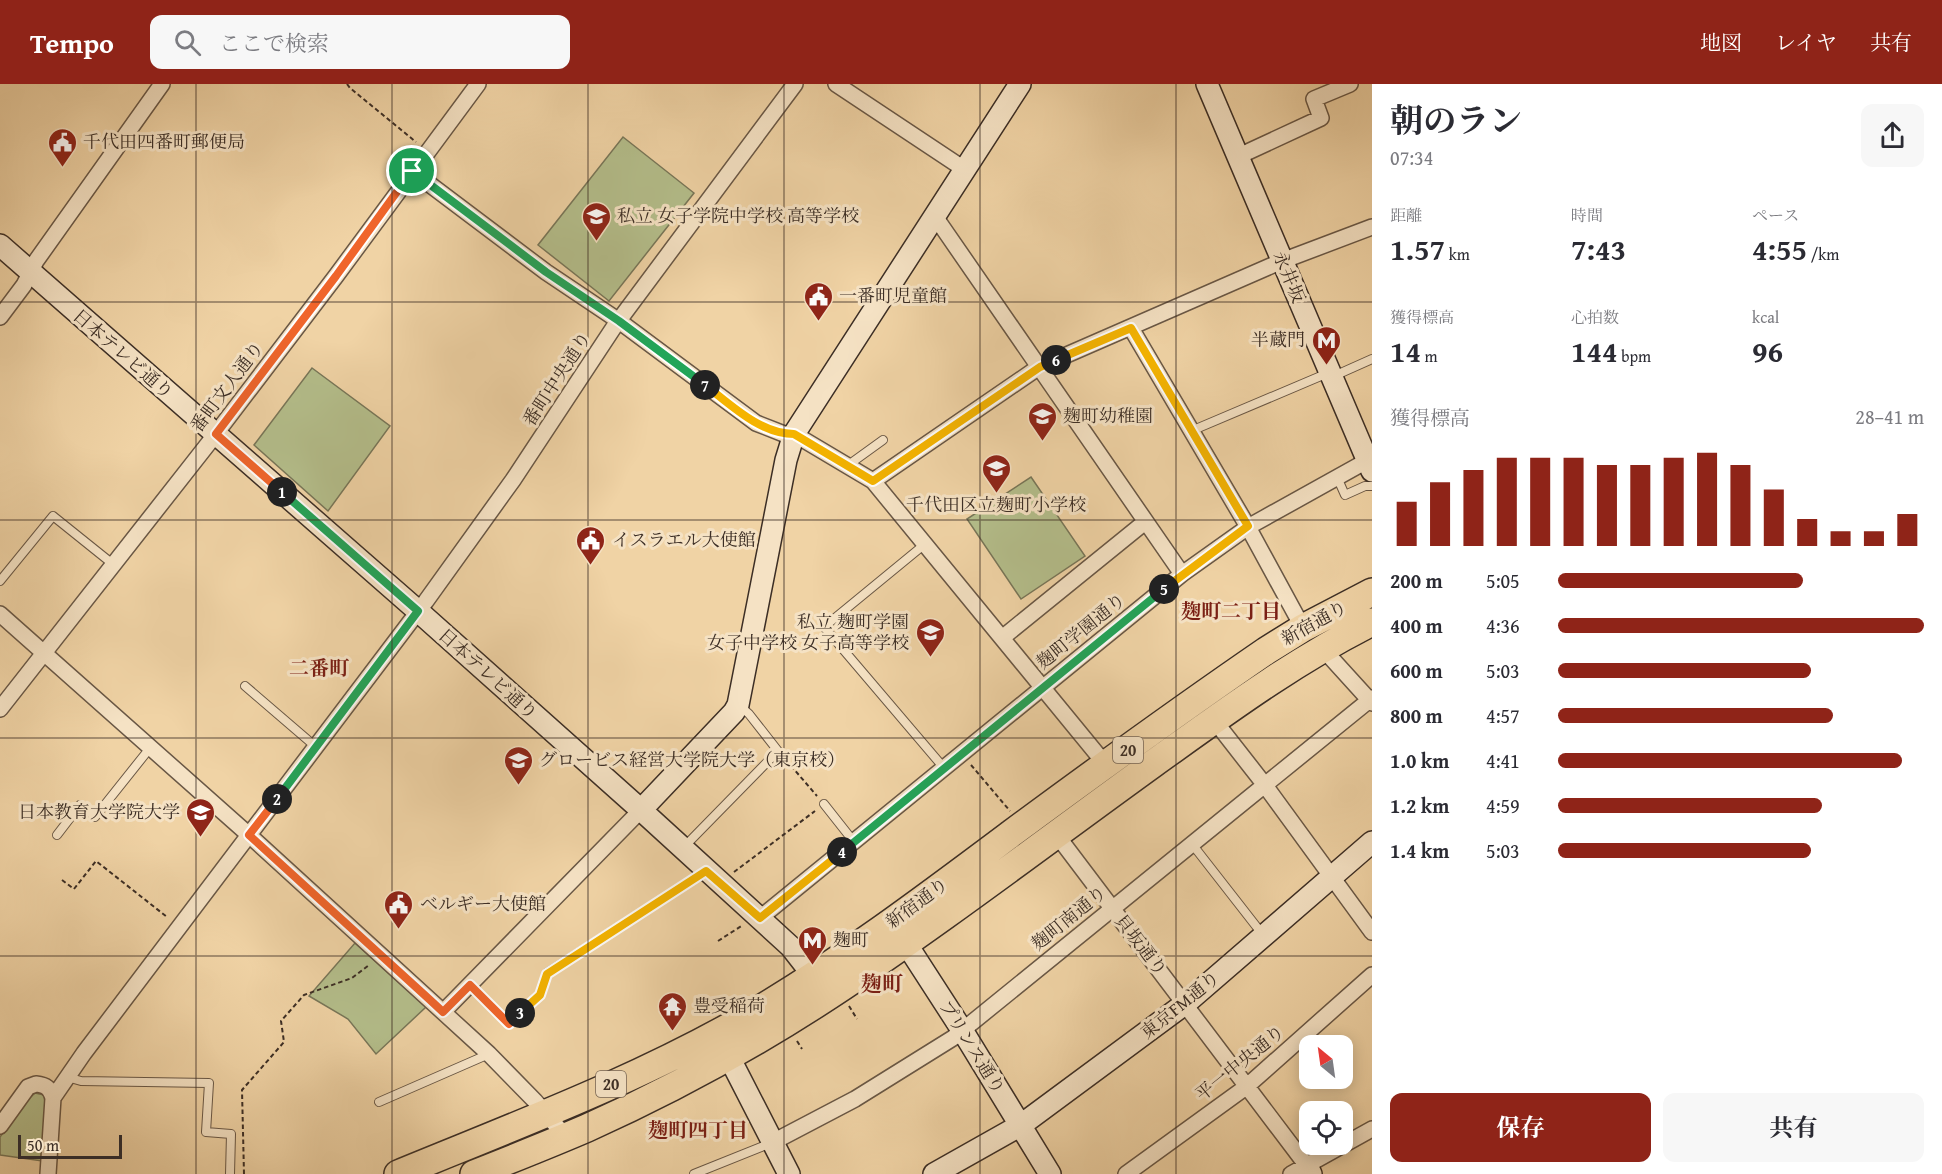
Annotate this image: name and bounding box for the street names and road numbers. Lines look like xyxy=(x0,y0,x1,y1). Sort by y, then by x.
street label: 永井坂 xyxy=(1266,247,1312,307)
street label: 日本テレビ通り xyxy=(67,302,180,405)
street label: 番町中央通り xyxy=(516,326,597,431)
street label: 番町文人通り xyxy=(183,335,270,438)
street label: 麹町学園通り xyxy=(1030,586,1131,675)
street label: 新宿通り xyxy=(1276,593,1352,652)
street label: 日本テレビ通り xyxy=(433,622,544,726)
road number: 20 xyxy=(1113,737,1143,763)
street label: 新宿通り xyxy=(880,871,954,935)
street label: 麹町南通り xyxy=(1025,879,1112,956)
street label: 貝坂通り xyxy=(1109,908,1174,981)
street label: 東京FM通り xyxy=(1134,964,1225,1045)
street label: プリンス通り xyxy=(933,994,1012,1099)
street label: 平一中央通り xyxy=(1189,1018,1290,1107)
road number: 20 xyxy=(596,1071,626,1097)

